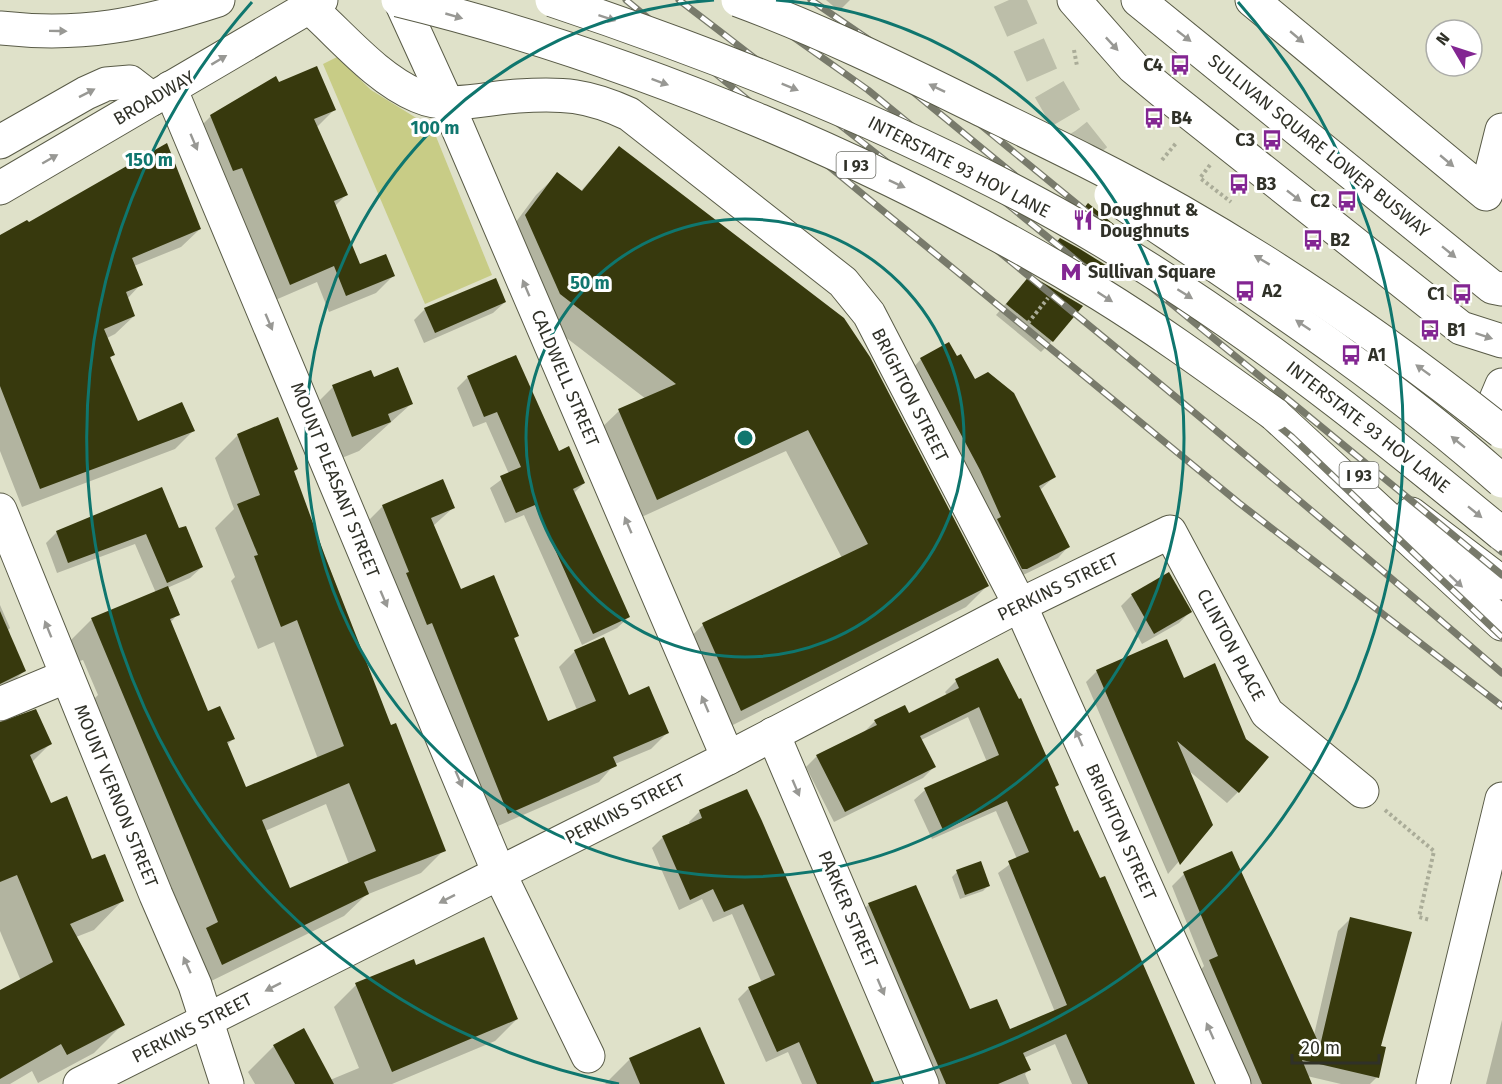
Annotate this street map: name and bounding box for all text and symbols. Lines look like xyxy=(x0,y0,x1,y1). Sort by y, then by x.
one-way arrow xyxy=(445,12,463,21)
one-way arrow xyxy=(598,14,616,24)
north arrow xyxy=(1424,18,1484,78)
one-way arrow xyxy=(49,27,68,36)
text: N xyxy=(1432,29,1453,49)
one-way arrow xyxy=(1176,30,1191,42)
one-way arrow xyxy=(1289,30,1305,43)
one-way arrow xyxy=(1105,37,1119,52)
street label: SULLIVAN SQUARE LOWER BUSWAY xyxy=(1204,50,1434,242)
bus stop icon: C4 xyxy=(1168,53,1192,77)
place label: C4 xyxy=(1143,54,1163,76)
one-way arrow xyxy=(211,55,228,65)
street label: BROADWAY xyxy=(110,66,199,130)
one-way arrow xyxy=(651,78,669,88)
one-way arrow xyxy=(781,82,799,92)
one-way arrow xyxy=(929,84,946,93)
one-way arrow xyxy=(79,88,96,97)
bus stop icon: B4 xyxy=(1142,106,1166,130)
place label: B4 xyxy=(1171,107,1192,129)
street label: INTERSTATE 93 HOV LANE xyxy=(864,111,1054,223)
text: 100 m xyxy=(411,117,459,139)
bus stop icon: C3 xyxy=(1260,128,1284,152)
place label: C3 xyxy=(1235,129,1255,151)
one-way arrow xyxy=(190,133,199,151)
text: 150 m xyxy=(125,149,173,171)
road number: I 93 xyxy=(836,152,876,178)
one-way arrow xyxy=(42,153,58,164)
one-way arrow xyxy=(1439,155,1455,168)
bus stop icon: B3 xyxy=(1227,172,1251,196)
place label: B3 xyxy=(1256,173,1276,195)
one-way arrow xyxy=(888,180,905,189)
bus stop icon: C2 xyxy=(1335,189,1359,213)
one-way arrow xyxy=(1286,190,1302,203)
place label: C2 xyxy=(1310,190,1330,212)
place label: Doughnut & Doughnuts xyxy=(1100,199,1199,242)
restaurant icon: Doughnut & Doughnuts xyxy=(1071,208,1095,232)
bus stop icon: B2 xyxy=(1301,228,1325,252)
place label: B2 xyxy=(1330,229,1350,251)
one-way arrow xyxy=(1441,245,1456,258)
one-way arrow xyxy=(1254,255,1270,266)
metro station icon: Sullivan Square xyxy=(1059,260,1083,284)
place label: Sullivan Square xyxy=(1088,261,1216,283)
text: 50 m xyxy=(570,272,610,294)
one-way arrow xyxy=(522,279,531,296)
bus stop icon: A2 xyxy=(1233,279,1257,303)
place label: A2 xyxy=(1261,280,1282,302)
bus stop icon: C1 xyxy=(1450,282,1474,306)
place label: C1 xyxy=(1427,283,1445,305)
one-way arrow xyxy=(1177,288,1193,299)
one-way arrow xyxy=(1097,292,1113,303)
street label: CALDWELL STREET xyxy=(526,306,604,450)
one-way arrow xyxy=(265,313,274,330)
bus stop icon: B1 xyxy=(1418,318,1442,342)
one-way arrow xyxy=(1294,319,1311,330)
place label: B1 xyxy=(1447,319,1466,341)
street label: BRIGHTON STREET xyxy=(867,324,954,466)
one-way arrow xyxy=(1475,331,1493,341)
bus stop icon: A1 xyxy=(1339,343,1363,367)
place label: A1 xyxy=(1367,344,1386,366)
street label: INTERSTATE 93 HOV LANE xyxy=(1282,356,1454,498)
one-way arrow xyxy=(1415,365,1430,377)
street label: MOUNT PLEASANT STREET xyxy=(286,379,385,581)
centre of rings xyxy=(735,428,755,448)
one-way arrow xyxy=(1451,436,1466,449)
road number: I 93 xyxy=(1340,462,1378,488)
one-way arrow xyxy=(1467,505,1483,518)
one-way arrow xyxy=(623,515,633,533)
street label: PERKINS STREET xyxy=(994,548,1123,626)
one-way arrow xyxy=(1448,574,1463,587)
street label: CLINTON PLACE xyxy=(1192,585,1270,705)
one-way arrow xyxy=(380,590,389,608)
one-way arrow xyxy=(43,620,53,638)
one-way arrow xyxy=(700,695,709,713)
street label: MOUNT VERNON STREET xyxy=(69,701,163,891)
one-way arrow xyxy=(1074,728,1084,746)
street label: BRIGHTON STREET xyxy=(1081,760,1161,904)
street label: PERKINS STREET xyxy=(561,769,689,849)
one-way arrow xyxy=(455,770,464,788)
one-way arrow xyxy=(792,779,801,797)
street label: PARKER STREET xyxy=(814,847,883,971)
one-way arrow xyxy=(438,894,455,904)
one-way arrow xyxy=(181,956,191,974)
one-way arrow xyxy=(876,978,886,996)
one-way arrow xyxy=(264,982,282,992)
street label: PERKINS STREET xyxy=(128,988,256,1068)
one-way arrow xyxy=(1206,1022,1215,1039)
scale bar xyxy=(1292,1027,1379,1065)
text: 20 m xyxy=(1301,1037,1340,1059)

